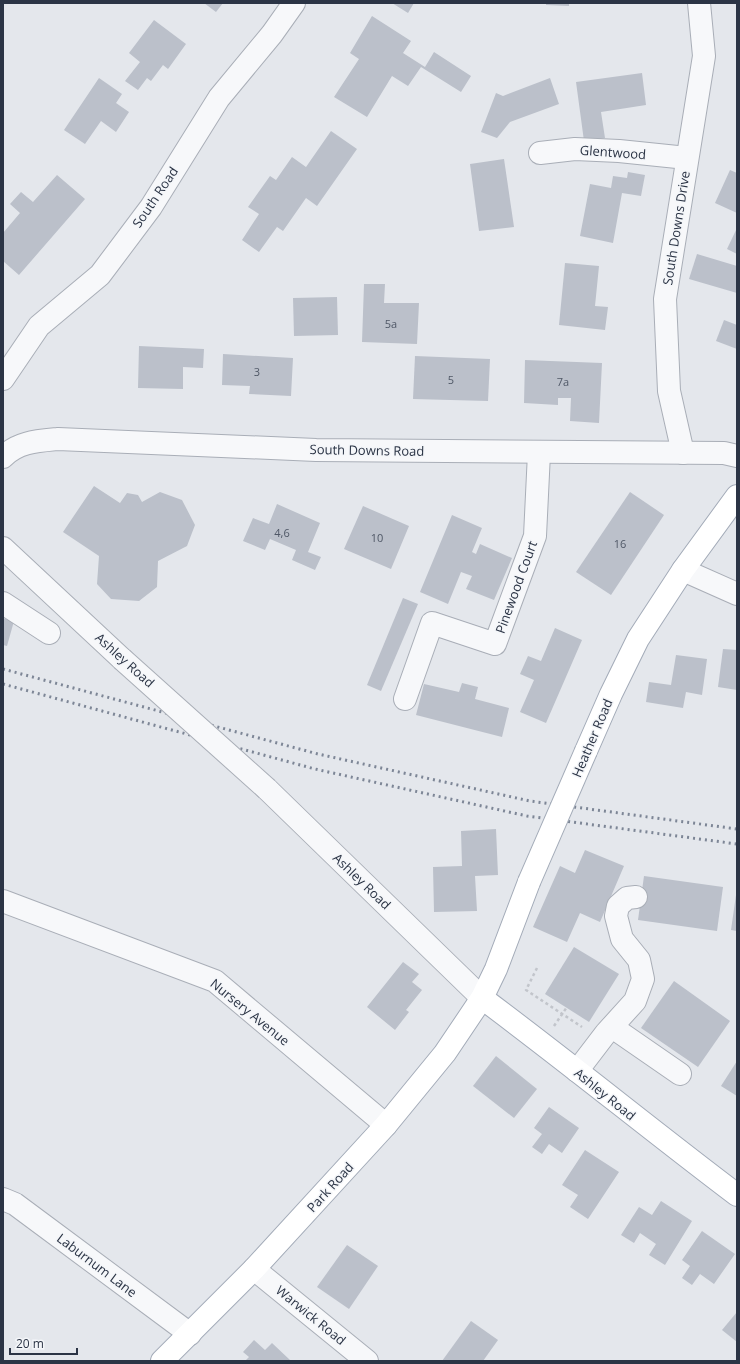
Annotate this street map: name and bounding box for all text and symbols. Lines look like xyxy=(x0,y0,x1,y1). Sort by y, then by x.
street label: Glentwood xyxy=(579,141,647,163)
street label: South Road xyxy=(128,163,182,231)
street label: South Downs Drive xyxy=(658,169,694,287)
house number: 5a xyxy=(385,316,397,331)
house number: 3 xyxy=(254,364,260,379)
house number: 5 xyxy=(448,372,454,387)
house number: 7a xyxy=(557,374,569,389)
street label: South Downs Road xyxy=(309,440,425,460)
house number: 4,6 xyxy=(274,525,290,540)
house number: 10 xyxy=(371,530,383,545)
house number: 16 xyxy=(614,536,626,551)
street label: Pinewood Court xyxy=(491,538,541,636)
street label: Ashley Road xyxy=(92,629,158,691)
street label: Heather Road xyxy=(567,696,617,780)
street label: Ashley Road xyxy=(329,849,395,913)
street label: Nursery Avenue xyxy=(207,974,293,1050)
street label: Ashley Road xyxy=(571,1064,639,1124)
street label: Park Road xyxy=(303,1158,357,1216)
street label: Laburnum Lane xyxy=(53,1229,141,1301)
street label: Warwick Road xyxy=(272,1281,350,1349)
scale bar xyxy=(10,1330,77,1356)
text: 20 m xyxy=(16,1335,44,1352)

